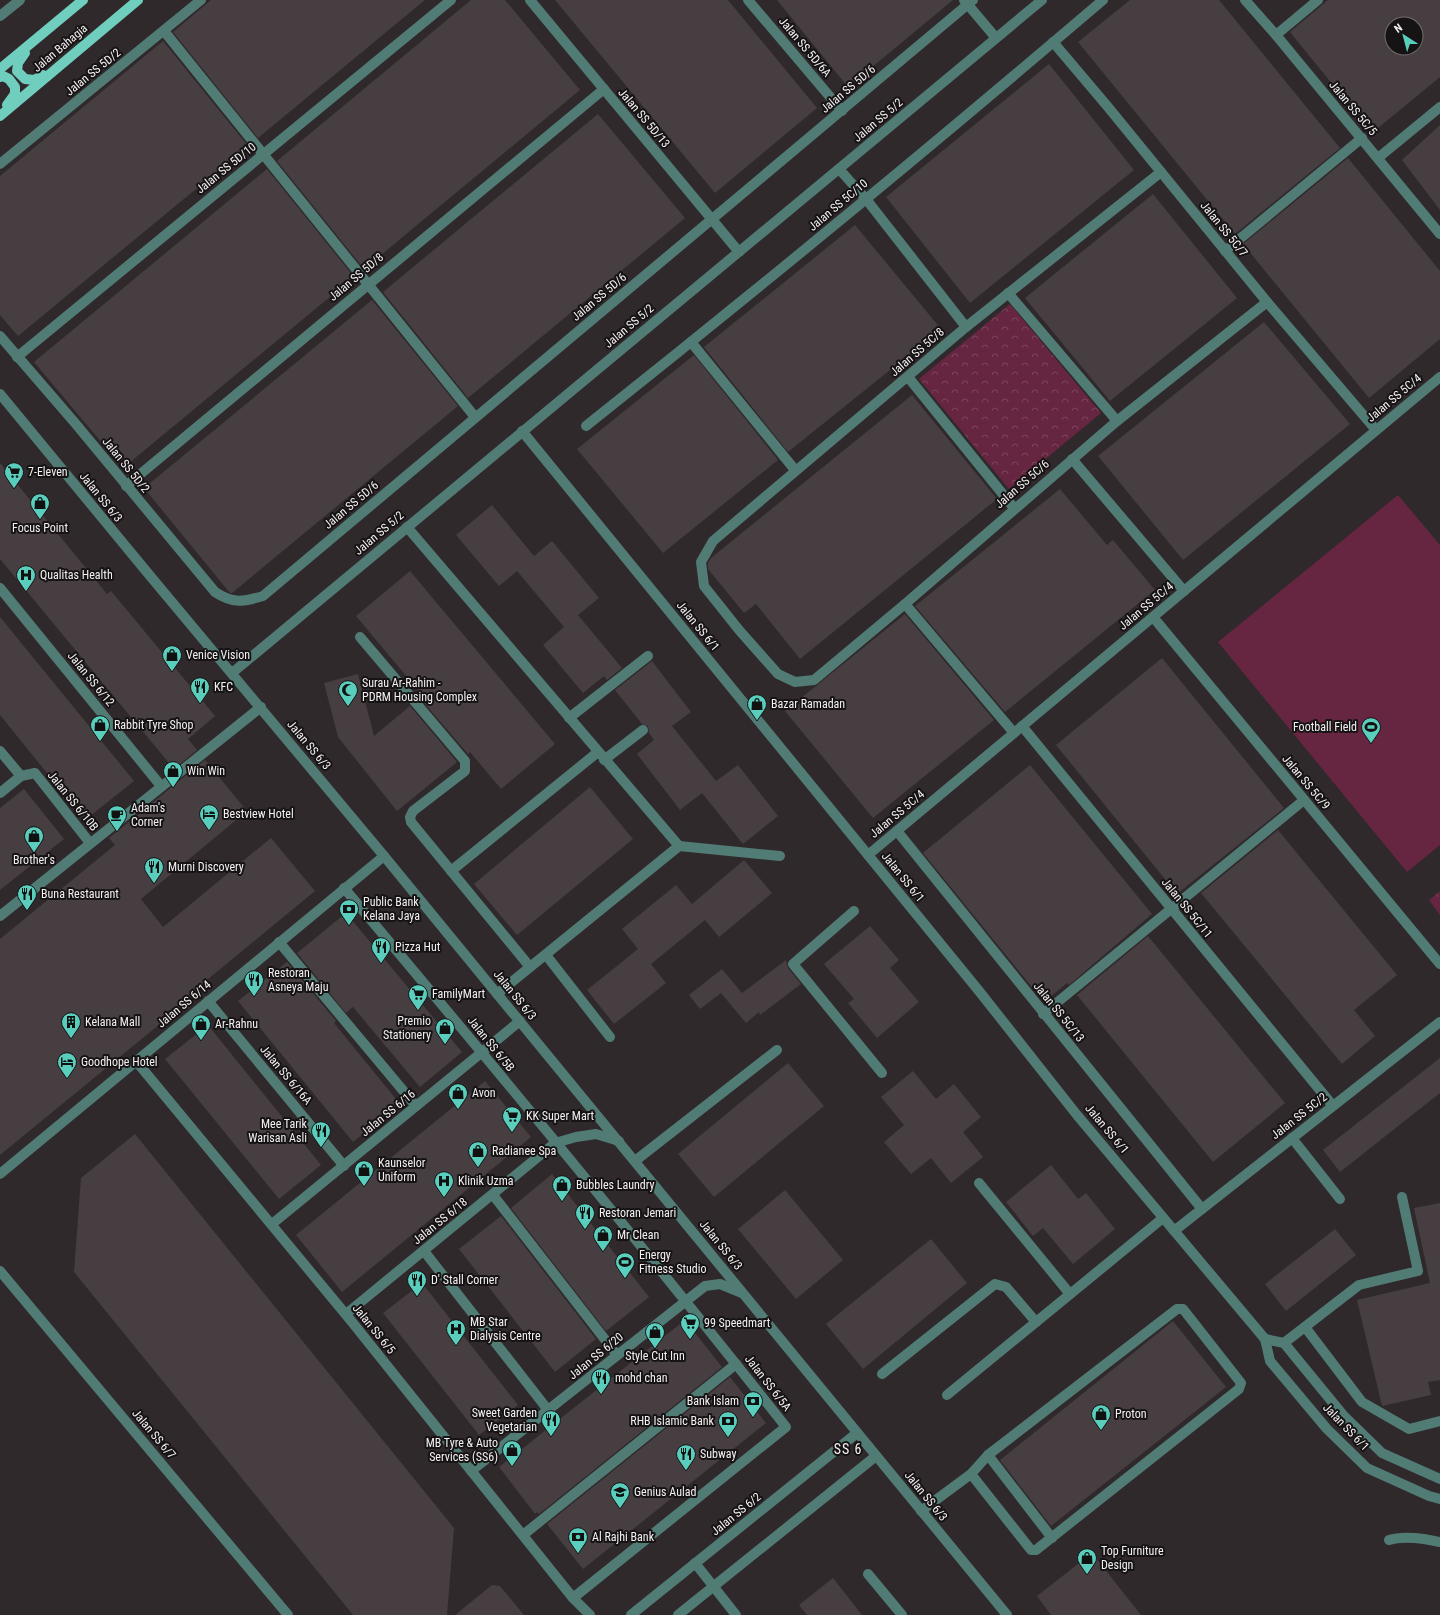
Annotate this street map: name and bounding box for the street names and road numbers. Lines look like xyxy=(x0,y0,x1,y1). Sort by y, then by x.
street label: Jalan SS 5D/6A xyxy=(776,14,834,80)
street label: Jalan Bahagia xyxy=(30,21,90,75)
street label: Jalan SS 5D/2 xyxy=(63,45,123,99)
street label: Jalan SS 5D/6 xyxy=(818,62,878,116)
street label: Jalan SS 5C/5 xyxy=(1326,78,1380,138)
street label: Jalan SS 5D/13 xyxy=(615,86,673,150)
street label: Jalan SS 5/2 xyxy=(850,95,906,145)
street label: Jalan SS 5D/10 xyxy=(193,140,259,196)
street label: Jalan SS 5C/10 xyxy=(806,176,870,234)
street label: Jalan SS 5C/7 xyxy=(1198,199,1251,259)
street label: Jalan SS 5D/8 xyxy=(326,250,386,304)
street label: Jalan SS 5D/6 xyxy=(569,270,629,324)
street label: Jalan SS 5/2 xyxy=(601,301,657,351)
street label: Jalan SS 5C/8 xyxy=(887,325,947,379)
street label: Jalan SS 5C/4 xyxy=(1364,371,1424,425)
street label: Jalan SS 5D/2 xyxy=(99,435,153,495)
street label: Jalan SS 5C/6 xyxy=(992,457,1052,511)
street label: Jalan SS 6/3 xyxy=(77,469,125,525)
street label: Jalan SS 5D/6 xyxy=(321,478,381,532)
street label: Jalan SS 5/2 xyxy=(351,508,407,558)
street label: Jalan SS 5C/4 xyxy=(1116,579,1176,633)
street label: Jalan SS 6/1 xyxy=(674,598,722,654)
street label: Jalan SS 6/12 xyxy=(65,649,117,709)
street label: Jalan SS 6/3 xyxy=(284,717,334,773)
street label: Jalan SS 5C/9 xyxy=(1279,752,1333,812)
street label: Jalan SS 6/10B xyxy=(45,768,101,834)
street label: Jalan SS 5C/4 xyxy=(867,787,927,841)
street label: Jalan SS 6/1 xyxy=(879,849,927,905)
street label: Jalan SS 5C/11 xyxy=(1159,875,1215,941)
street label: Jalan SS 6/3 xyxy=(491,967,539,1023)
street label: Jalan SS 6/14 xyxy=(154,977,214,1031)
street label: Jalan SS 5C/13 xyxy=(1031,979,1087,1045)
street label: Jalan SS 6/5B xyxy=(465,1014,517,1074)
street label: Jalan SS 6/16A xyxy=(257,1043,315,1108)
street label: Jalan SS 6/16 xyxy=(358,1087,418,1139)
street label: Jalan SS 5C/2 xyxy=(1268,1090,1330,1142)
street label: Jalan SS 6/1 xyxy=(1082,1101,1132,1157)
street label: Jalan SS 6/18 xyxy=(410,1195,470,1247)
street label: Jalan SS 6/3 xyxy=(697,1217,745,1273)
street label: Jalan SS 6/5 xyxy=(350,1301,398,1357)
street label: Jalan SS 6/20 xyxy=(566,1330,626,1382)
street label: Jalan SS 6/5A xyxy=(742,1352,794,1414)
street label: Jalan SS 6/1 xyxy=(1320,1401,1372,1453)
street label: Jalan SS 6/7 xyxy=(129,1406,179,1462)
street label: Jalan SS 6/3 xyxy=(902,1468,950,1524)
street label: Jalan SS 6/2 xyxy=(708,1490,764,1538)

